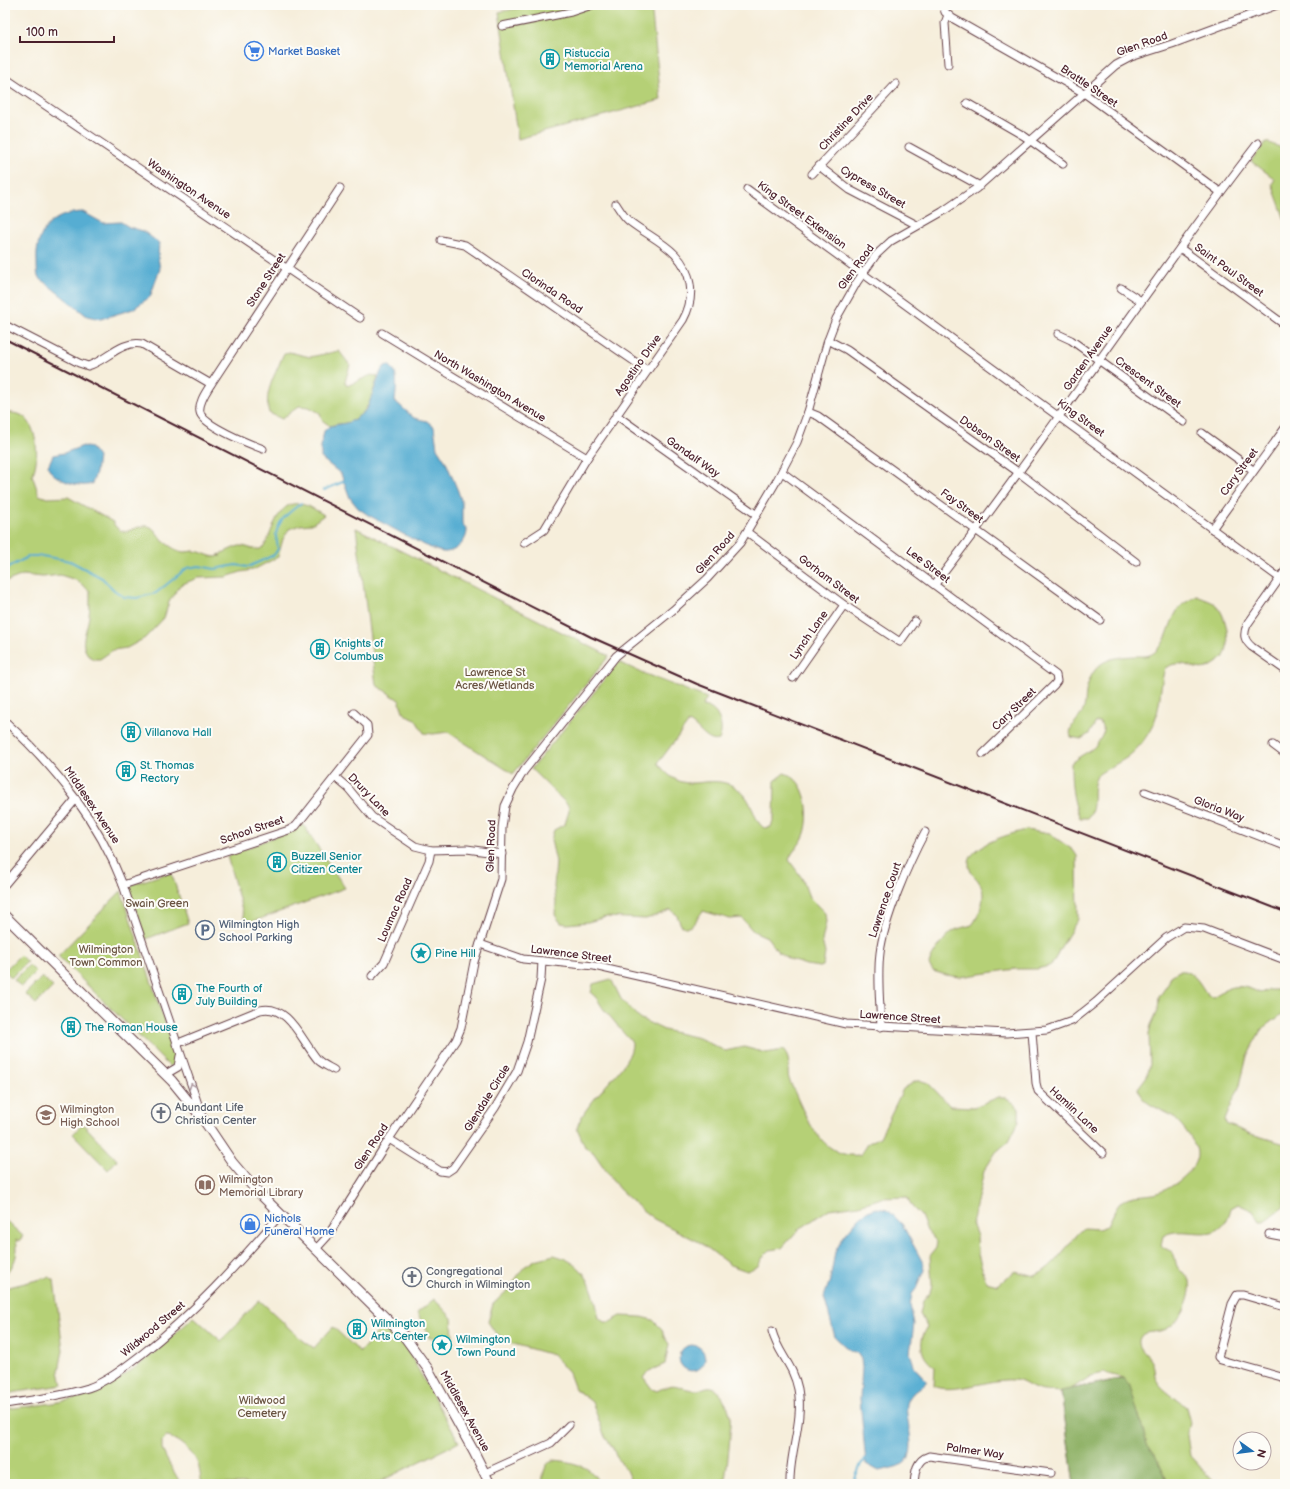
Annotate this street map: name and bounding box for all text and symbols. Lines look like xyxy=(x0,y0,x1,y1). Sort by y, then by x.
scale bar xyxy=(20,18,114,44)
text: 100 m xyxy=(26,25,58,40)
street label: Glen Road xyxy=(1115,29,1169,59)
supermarket icon: Market Basket xyxy=(243,40,265,62)
place label: Market Basket xyxy=(268,45,341,58)
place label: Ristuccia Memorial Arena xyxy=(564,47,643,73)
building icon: Ristuccia Memorial Arena xyxy=(539,48,561,70)
street label: Brattle Street xyxy=(1058,62,1121,110)
street label: Christine Drive xyxy=(816,90,876,153)
street label: Washington Avenue xyxy=(145,156,234,222)
street label: Cypress Street xyxy=(838,163,909,211)
street label: King Street Extension xyxy=(755,178,849,252)
street label: Saint Paul Street xyxy=(1192,241,1267,300)
street label: Glen Road xyxy=(835,242,877,292)
street label: Stone Street xyxy=(244,250,289,309)
street label: Clorinda Road xyxy=(519,266,585,316)
street label: Garden Avenue xyxy=(1061,322,1116,393)
street label: Agostino Drive xyxy=(612,331,664,398)
street label: North Washington Avenue xyxy=(432,347,549,425)
street label: Crescent Street xyxy=(1112,354,1184,411)
street label: King Street xyxy=(1055,397,1108,440)
street label: Dobson Street xyxy=(957,413,1023,465)
street label: Gandalf Way xyxy=(664,434,722,480)
street label: Cary Street xyxy=(1217,445,1261,498)
street label: Fay Street xyxy=(938,486,986,526)
street label: Glen Road xyxy=(692,529,738,577)
street label: Lee Street xyxy=(903,544,953,586)
street label: Gorham Street xyxy=(796,552,862,606)
street label: Lynch Lane xyxy=(787,608,831,662)
place label: Knights of Columbus xyxy=(334,637,384,663)
building icon: Knights of Columbus xyxy=(309,638,331,660)
park label: Lawrence St Acres/Wetlands xyxy=(456,666,535,692)
street label: Cary Street xyxy=(989,685,1039,733)
building icon: Villanova Hall xyxy=(120,721,142,743)
place label: Villanova Hall xyxy=(145,726,211,739)
place label: St. Thomas Rectory xyxy=(140,759,195,785)
building icon: St. Thomas Rectory xyxy=(115,760,137,782)
street label: Middlesex Avenue xyxy=(61,764,123,847)
street label: Drury Lane xyxy=(345,771,393,820)
street label: Gloria Way xyxy=(1192,793,1246,825)
street label: School Street xyxy=(218,813,286,847)
street label: Glen Road xyxy=(484,819,498,873)
place label: Buzzell Senior Citizen Center xyxy=(291,850,363,876)
building icon: Buzzell Senior Citizen Center xyxy=(266,851,288,873)
street label: Lawrence Court xyxy=(866,860,904,939)
street label: Loumac Road xyxy=(375,876,415,944)
park label: Swain Green xyxy=(125,897,189,910)
place label: Wilmington High School Parking xyxy=(219,918,299,944)
parking icon: Wilmington High School Parking xyxy=(194,919,216,941)
place icon: Pine Hill xyxy=(410,942,432,964)
park label: Wilmington Town Common xyxy=(70,943,142,969)
street label: Lawrence Street xyxy=(530,943,613,965)
place label: Pine Hill xyxy=(435,947,476,960)
place label: The Fourth of July Building xyxy=(196,982,263,1008)
building icon: The Fourth of July Building xyxy=(171,983,193,1005)
street label: Lawrence Street xyxy=(859,1008,942,1026)
building icon: The Roman House xyxy=(60,1016,82,1038)
place label: The Roman House xyxy=(85,1021,178,1034)
street label: Glendale Circle xyxy=(461,1062,513,1134)
one-way arrow xyxy=(188,1083,197,1090)
street label: Hamlin Lane xyxy=(1047,1084,1102,1136)
place label: Abundant Life Christian Center xyxy=(175,1101,257,1127)
church icon: Abundant Life Christian Center xyxy=(150,1102,172,1124)
place label: Wilmington High School xyxy=(60,1103,119,1129)
school or university icon: Wilmington High School xyxy=(35,1104,57,1126)
street label: Glen Road xyxy=(351,1121,391,1173)
place label: Wilmington Memorial Library xyxy=(219,1173,303,1199)
library icon: Wilmington Memorial Library xyxy=(194,1174,216,1196)
place label: Nichols Funeral Home xyxy=(264,1212,335,1238)
shop icon: Nichols Funeral Home xyxy=(239,1213,261,1235)
place label: Congregational Church in Wilmington xyxy=(426,1265,530,1291)
church icon: Congregational Church in Wilmington xyxy=(401,1266,423,1288)
street label: Wildwood Street xyxy=(118,1298,188,1359)
place label: Wilmington Arts Center xyxy=(371,1317,429,1343)
building icon: Wilmington Arts Center xyxy=(346,1318,368,1340)
place label: Wilmington Town Pound xyxy=(456,1333,515,1359)
place icon: Wilmington Town Pound xyxy=(431,1334,453,1356)
street label: Middlesex Avenue xyxy=(437,1368,493,1454)
park label: Wildwood Cemetery xyxy=(237,1394,287,1420)
north arrow xyxy=(1232,1431,1272,1471)
street label: Palmer Way xyxy=(945,1441,1005,1461)
text: N xyxy=(1254,1448,1269,1459)

